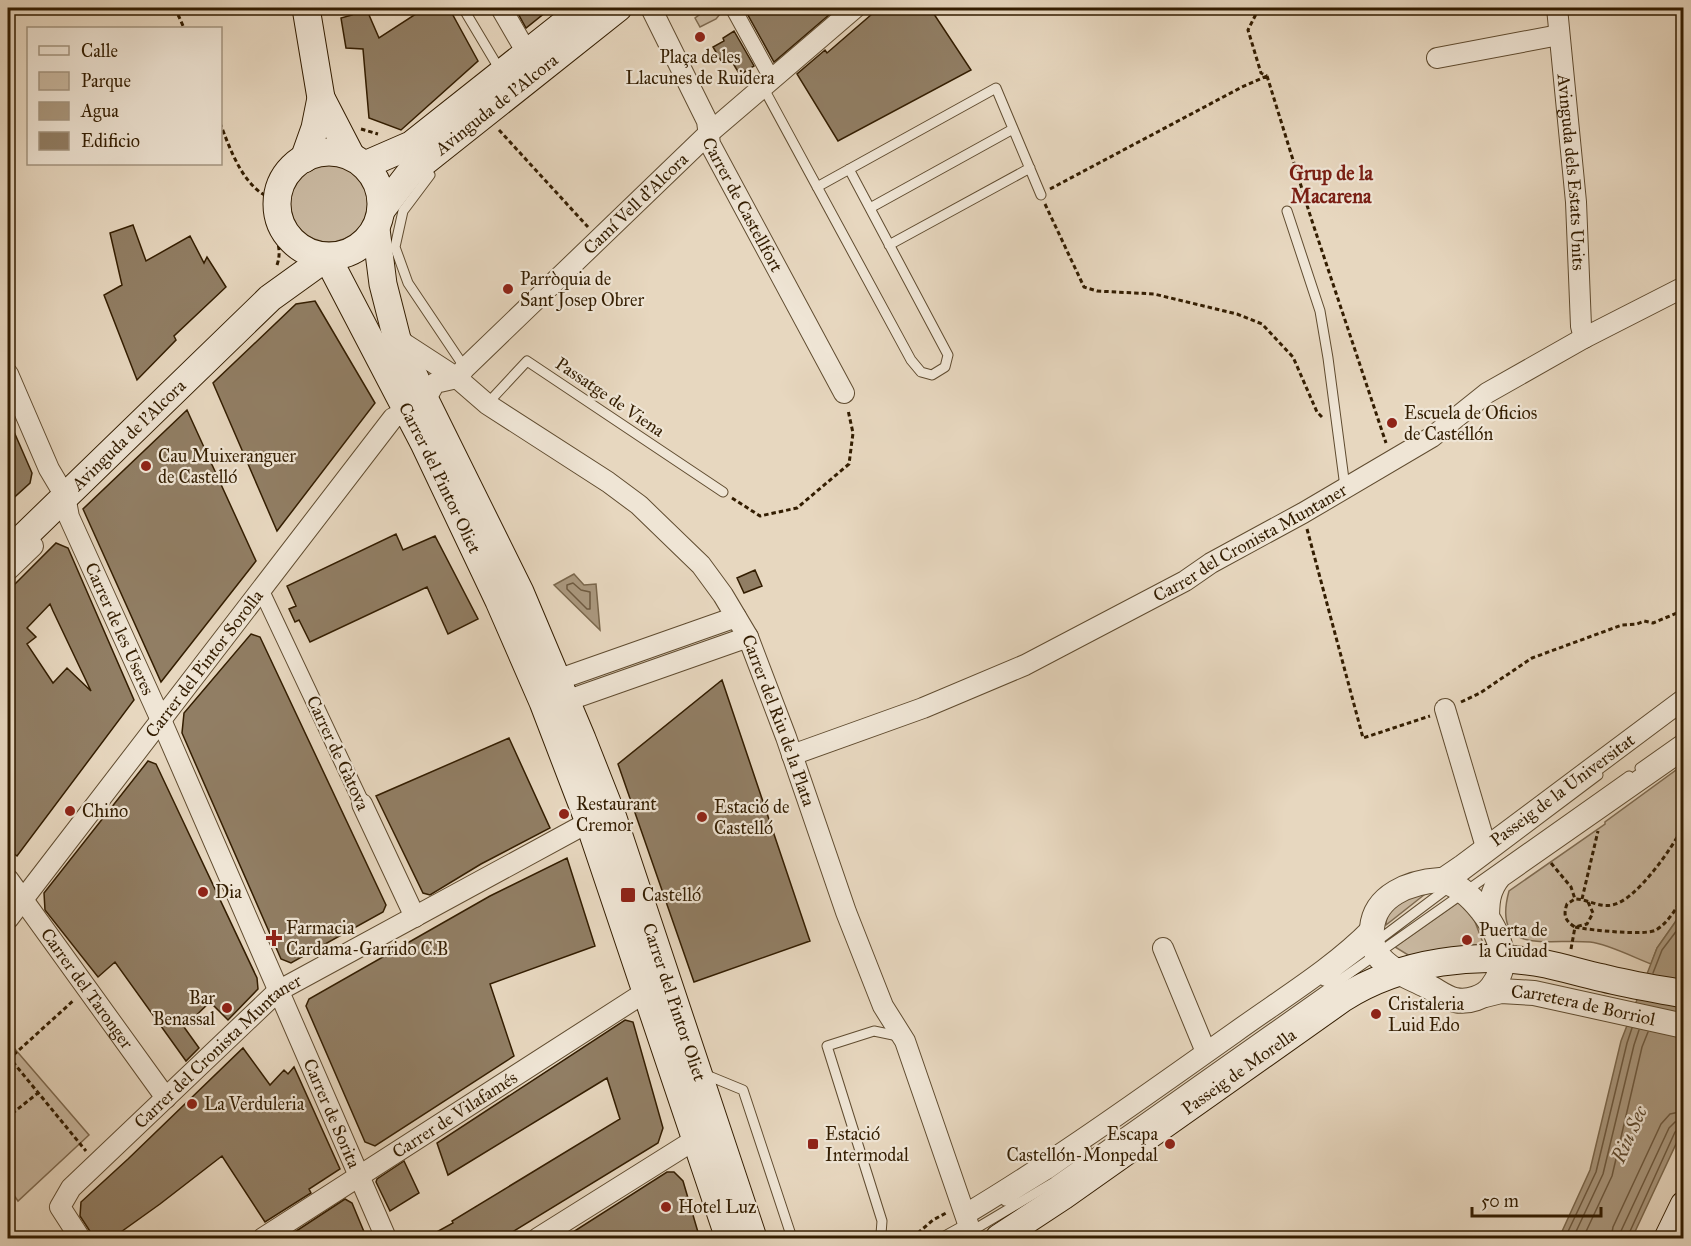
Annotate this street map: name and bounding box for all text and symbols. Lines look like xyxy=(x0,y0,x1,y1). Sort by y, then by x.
legend xyxy=(27,27,222,165)
marker: Plaça de les Llacunes de Ruidera xyxy=(693,30,707,44)
text: Calle xyxy=(81,40,118,62)
place label: Plaça de les Llacunes de Ruidera xyxy=(625,46,775,89)
street label: Avinguda de l'Alcora xyxy=(430,49,563,161)
text: Parque xyxy=(81,70,131,93)
street label: Avinguda dels Estats Units xyxy=(1552,72,1590,271)
text: Agua xyxy=(80,100,119,123)
text: Edificio xyxy=(81,130,140,152)
street label: Carrer de Castellfort xyxy=(698,136,788,276)
street label: Camí Vell d'Alcora xyxy=(579,148,693,259)
district label: Grup de la Macarena xyxy=(1289,161,1373,208)
place label: Parròquia de Sant Josep Obrer xyxy=(520,268,644,312)
marker: Parròquia de Sant Josep Obrer xyxy=(501,282,515,296)
street label: Passatge de Viena xyxy=(551,352,669,443)
street label: Avinguda de l'Alcora xyxy=(66,374,191,496)
street label: Carrer del Pintor Oliet xyxy=(394,399,486,557)
place label: Escuela de Oficios de Castellón xyxy=(1404,402,1537,445)
marker: Escuela de Oficios de Castellón xyxy=(1385,416,1399,430)
place label: Cau Muixeranguer de Castelló xyxy=(158,445,296,488)
marker: Cau Muixeranguer de Castelló xyxy=(139,459,153,473)
street label: Carrer del Cronista Muntaner xyxy=(1149,479,1351,607)
street label: Carrer de les Useres xyxy=(80,559,159,699)
street label: Carrer del Pintor Sorolla xyxy=(140,585,268,742)
street label: Carrer del Riu de la Plata xyxy=(737,631,820,810)
street label: Carrer de Gàtova xyxy=(302,692,374,814)
street label: Passeig de la Universitat xyxy=(1486,728,1640,851)
place label: Restaurant Cremor xyxy=(576,793,657,836)
place label: Estació de Castelló xyxy=(714,796,790,839)
place label: Chino xyxy=(82,800,128,822)
marker: Chino xyxy=(63,804,77,818)
marker: Restaurant Cremor xyxy=(557,807,571,821)
marker: Estació de Castelló xyxy=(695,810,709,824)
place label: Dia xyxy=(215,881,242,903)
place label: Castelló xyxy=(642,884,701,906)
marker: Dia xyxy=(196,885,210,899)
marker: Castelló xyxy=(619,886,637,904)
place label: Farmacia Cardama-Garrido C.B xyxy=(286,917,448,960)
place label: Puerta de la Ciudad xyxy=(1479,919,1548,962)
street label: Carrer del Pintor Oliet xyxy=(638,920,711,1085)
street label: Carrer del Taronger xyxy=(36,924,138,1053)
marker: Farmacia Cardama-Garrido C.B xyxy=(267,931,281,945)
marker: Puerta de la Ciudad xyxy=(1460,933,1474,947)
street label: Carrer del Cronista Muntaner xyxy=(130,969,306,1133)
street label: Carretera de Borriol xyxy=(1510,981,1657,1030)
place label: Bar Benassal xyxy=(153,987,215,1030)
place label: Cristaleria Luid Edo xyxy=(1388,993,1465,1036)
marker: Bar Benassal xyxy=(220,1001,234,1015)
marker: Cristaleria Luid Edo xyxy=(1369,1007,1383,1021)
street label: Passeig de Morella xyxy=(1177,1023,1301,1120)
street label: Carrer de Sorita xyxy=(298,1055,365,1172)
street label: Carrer de Vilafamés xyxy=(388,1066,522,1163)
place label: La Verduleria xyxy=(204,1093,305,1115)
marker: La Verduleria xyxy=(185,1097,199,1111)
water label: Riu Sec xyxy=(1605,1101,1652,1167)
place label: Estació Intermodal xyxy=(825,1123,909,1166)
place label: Escapa Castellón-Monpedal xyxy=(1006,1123,1158,1166)
marker: Estació Intermodal xyxy=(806,1137,820,1151)
marker: Escapa Castellón-Monpedal xyxy=(1163,1137,1177,1151)
scale bar xyxy=(1472,1180,1601,1218)
text: 50 m xyxy=(1481,1190,1519,1212)
place label: Hotel Luz xyxy=(678,1196,756,1218)
marker: Hotel Luz xyxy=(659,1200,673,1214)

